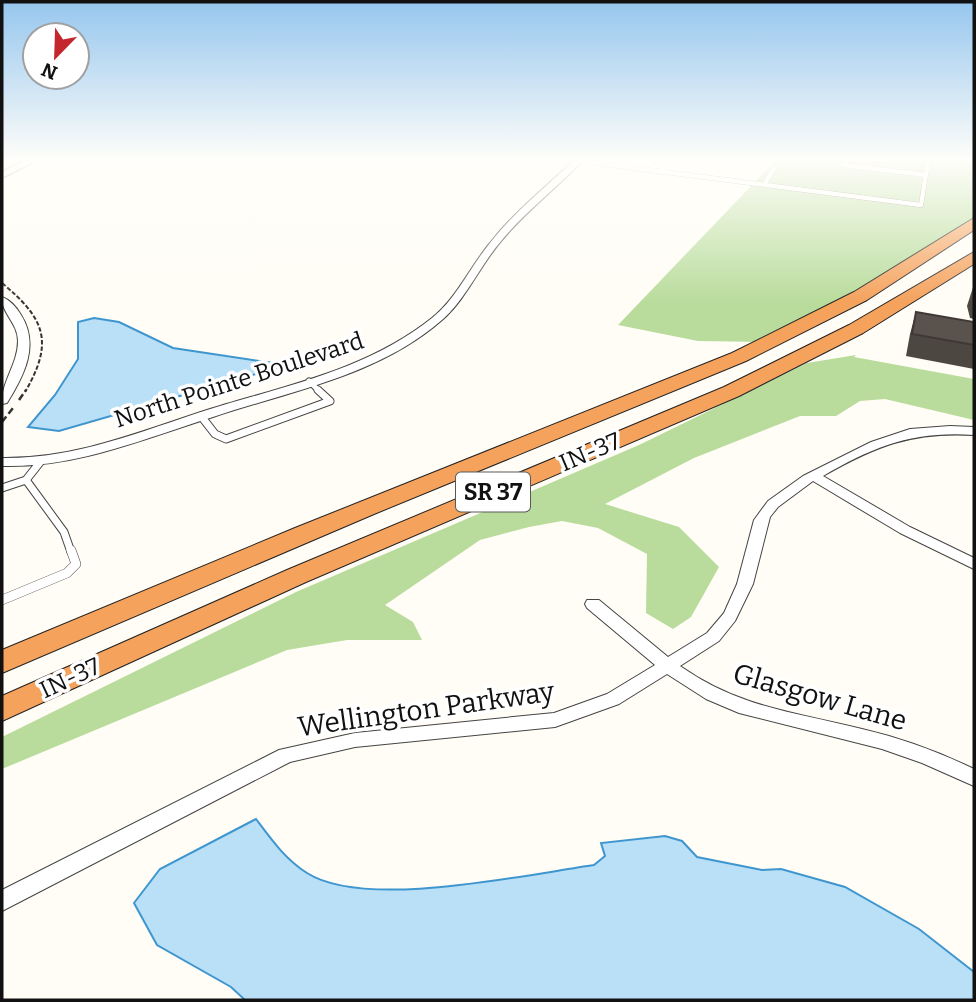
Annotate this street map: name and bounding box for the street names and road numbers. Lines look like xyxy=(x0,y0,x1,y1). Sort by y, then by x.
street label: North Pointe Boulevard xyxy=(111,326,367,434)
street label: IN-37 xyxy=(555,427,625,477)
road number: SR 37 xyxy=(456,472,530,512)
street label: IN-37 xyxy=(35,652,105,704)
street label: Glasgow Lane xyxy=(729,656,911,738)
street label: Wellington Parkway xyxy=(296,675,557,743)

